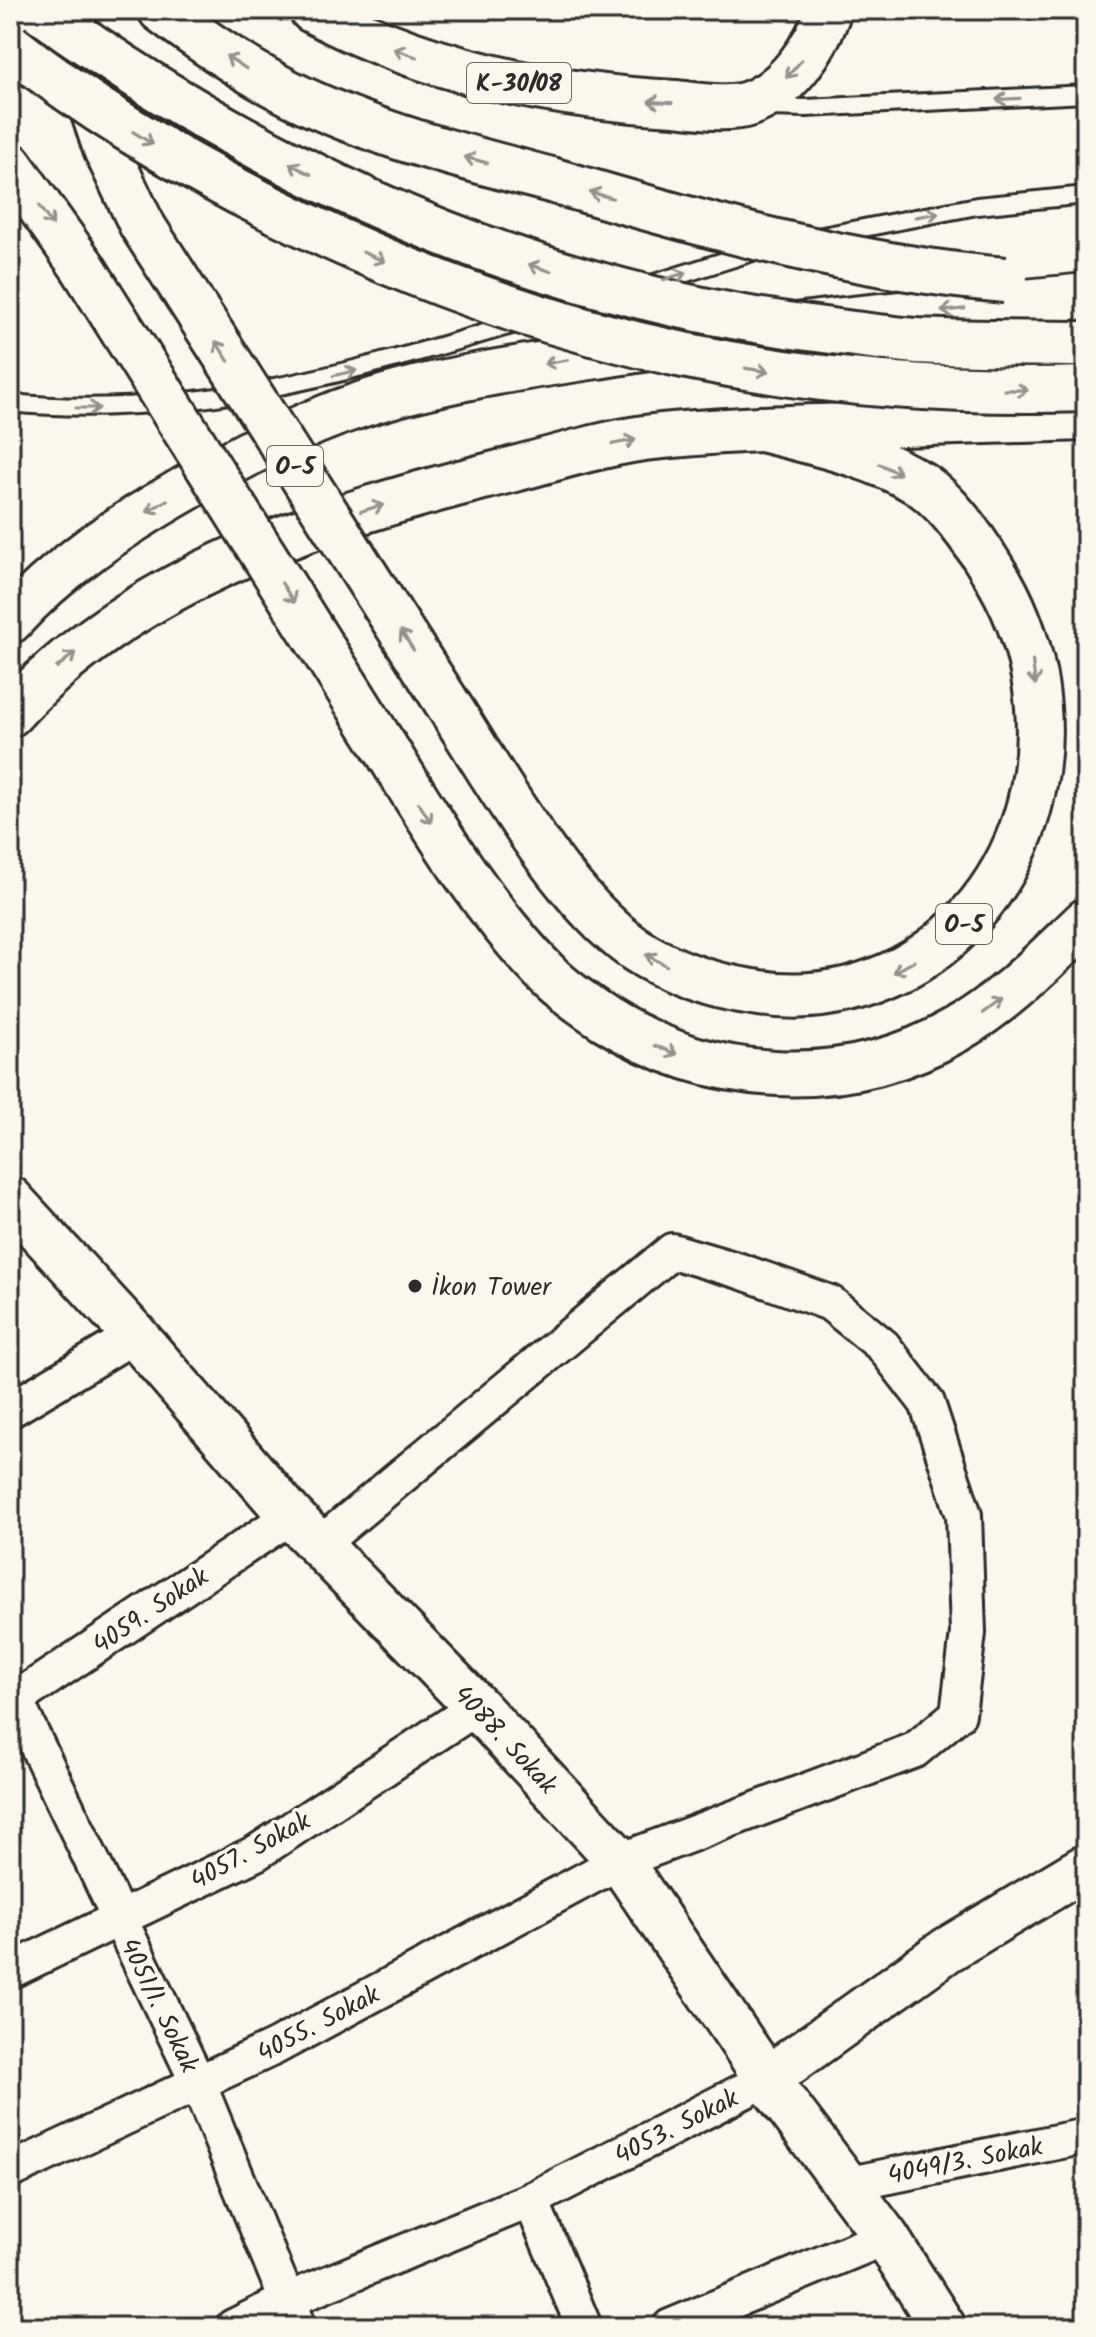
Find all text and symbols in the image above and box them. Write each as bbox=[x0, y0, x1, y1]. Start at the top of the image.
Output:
one-way arrow bbox=[394, 45, 418, 59]
one-way arrow bbox=[225, 54, 248, 70]
one-way arrow bbox=[785, 58, 803, 78]
road number: K-30/08 bbox=[467, 63, 571, 103]
one-way arrow bbox=[995, 92, 1022, 107]
one-way arrow bbox=[647, 95, 674, 110]
one-way arrow bbox=[132, 129, 154, 146]
one-way arrow bbox=[463, 151, 489, 166]
one-way arrow bbox=[288, 161, 312, 176]
one-way arrow bbox=[588, 186, 614, 201]
one-way arrow bbox=[38, 204, 54, 226]
one-way arrow bbox=[914, 207, 939, 222]
one-way arrow bbox=[362, 250, 386, 265]
one-way arrow bbox=[527, 260, 552, 275]
one-way arrow bbox=[662, 268, 687, 283]
one-way arrow bbox=[940, 303, 967, 318]
one-way arrow bbox=[213, 340, 230, 362]
one-way arrow bbox=[544, 355, 569, 370]
one-way arrow bbox=[744, 363, 769, 378]
one-way arrow bbox=[331, 364, 357, 379]
one-way arrow bbox=[1002, 382, 1029, 397]
one-way arrow bbox=[74, 400, 101, 416]
one-way arrow bbox=[610, 434, 636, 449]
road number: O-5 bbox=[267, 446, 323, 486]
one-way arrow bbox=[877, 462, 901, 477]
one-way arrow bbox=[146, 498, 169, 514]
one-way arrow bbox=[359, 500, 384, 514]
one-way arrow bbox=[280, 581, 296, 604]
one-way arrow bbox=[399, 630, 416, 652]
one-way arrow bbox=[55, 651, 76, 669]
one-way arrow bbox=[1027, 660, 1042, 686]
one-way arrow bbox=[418, 801, 434, 824]
road number: O-5 bbox=[936, 904, 992, 944]
one-way arrow bbox=[645, 951, 668, 967]
one-way arrow bbox=[893, 960, 917, 975]
one-way arrow bbox=[981, 998, 1002, 1015]
one-way arrow bbox=[653, 1044, 678, 1058]
place label: İkon Tower bbox=[431, 1267, 552, 1309]
marker: İkon Tower bbox=[406, 1277, 424, 1295]
street label: 4059. Sokak bbox=[84, 1557, 219, 1666]
street label: 4088. Sokak bbox=[442, 1676, 567, 1806]
street label: 4057. Sokak bbox=[183, 1801, 320, 1902]
street label: 4051/1. Sokak bbox=[107, 1931, 209, 2081]
street label: 4055. Sokak bbox=[250, 1974, 389, 2075]
street label: 4053. Sokak bbox=[607, 2078, 747, 2177]
street label: 4049/3. Sokak bbox=[884, 2126, 1047, 2198]

